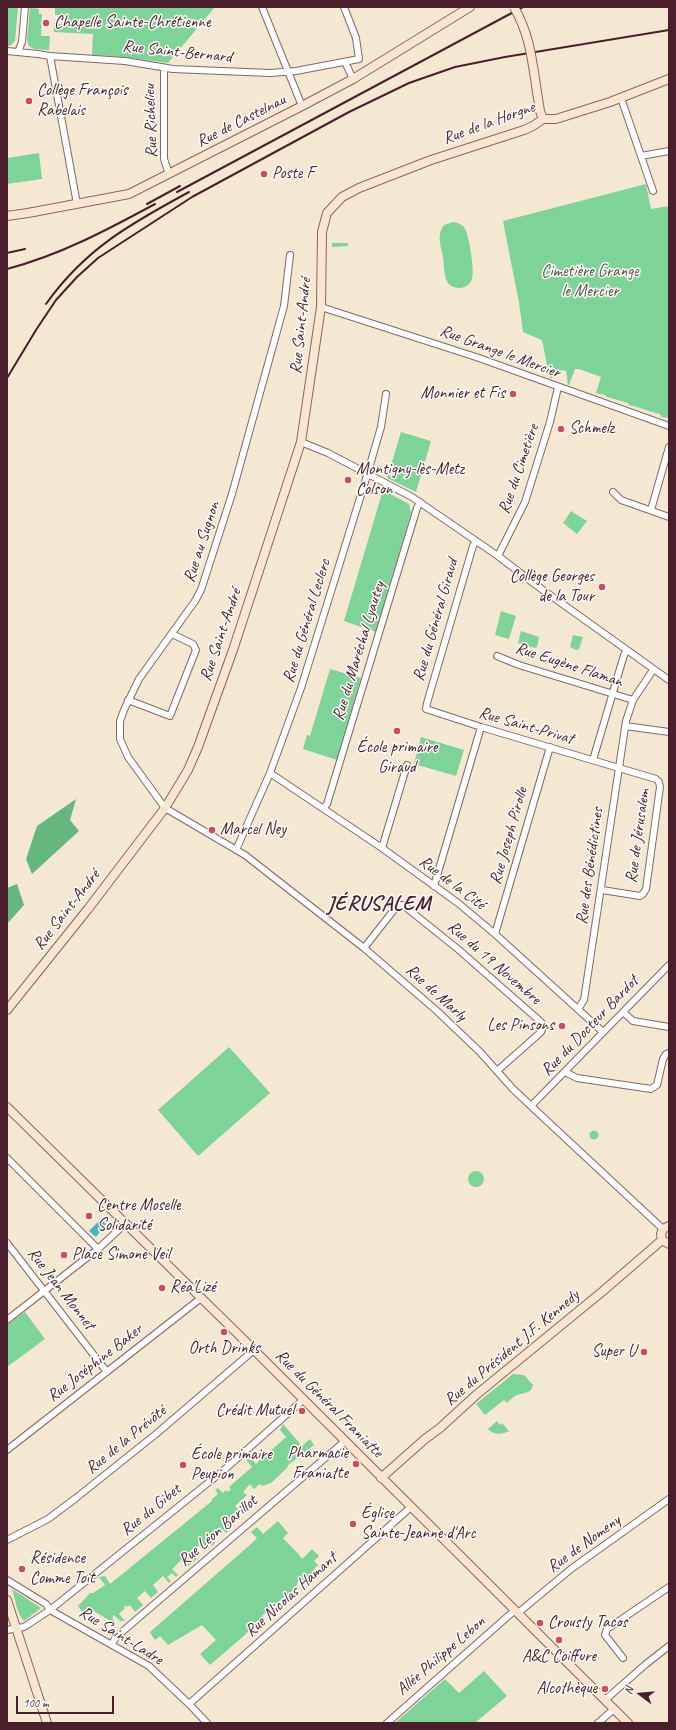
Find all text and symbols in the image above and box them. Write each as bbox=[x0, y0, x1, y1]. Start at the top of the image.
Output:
place label: Chapelle Sainte-Chrétienne bbox=[54, 13, 211, 33]
marker: Chapelle Sainte-Chrétienne bbox=[41, 18, 51, 28]
street label: Rue Saint-Bernard bbox=[121, 36, 233, 68]
place label: Collège François Rabelais bbox=[37, 81, 128, 121]
street label: Rue Richelieu bbox=[140, 84, 162, 158]
street label: Rue de Castelnau bbox=[193, 90, 289, 152]
marker: Collège François Rabelais bbox=[24, 96, 34, 106]
street label: Rue de la Horgne bbox=[440, 97, 538, 149]
place label: Poste F bbox=[272, 164, 314, 184]
marker: Poste F bbox=[259, 169, 269, 179]
park label: Cimetière Grange le Mercier bbox=[541, 262, 639, 302]
street label: Rue Saint-André bbox=[286, 277, 316, 375]
street label: Rue Grange le Mercier bbox=[437, 321, 563, 383]
place label: Monnier et Fis bbox=[420, 384, 505, 404]
marker: Monnier et Fis bbox=[508, 389, 518, 399]
place label: Schmelz bbox=[569, 419, 614, 439]
street label: Rue du Cimetière bbox=[494, 421, 544, 517]
marker: Schmelz bbox=[556, 424, 566, 434]
place label: Montigny-lès-Metz Colson bbox=[356, 460, 464, 500]
marker: Montigny-lès-Metz Colson bbox=[343, 475, 353, 485]
street label: Rue au Sugnon bbox=[179, 499, 225, 585]
street label: Rue du Général Giraud bbox=[409, 556, 463, 684]
street label: Rue du Général Leclerc bbox=[278, 557, 336, 685]
place label: Collège Georges de la Tour bbox=[510, 567, 594, 607]
street label: Rue du Maréchal Lyautey bbox=[328, 579, 390, 723]
marker: Collège Georges de la Tour bbox=[597, 582, 607, 592]
street label: Rue Saint-André bbox=[196, 586, 246, 684]
street label: Rue Eugène Flaman bbox=[513, 638, 625, 692]
street label: Rue Saint-Privat bbox=[476, 703, 576, 749]
marker: École primaire Giraud bbox=[392, 726, 402, 736]
place label: École primaire Giraud bbox=[357, 738, 437, 778]
street label: Rue Joseph Pirolle bbox=[485, 785, 533, 887]
street label: Rue de Jérusalem bbox=[621, 788, 655, 884]
street label: Rue des Bénédictines bbox=[572, 806, 608, 926]
place label: Marcel Ney bbox=[220, 820, 286, 840]
marker: Marcel Ney bbox=[207, 825, 217, 835]
street label: Rue de la Cité bbox=[415, 851, 489, 915]
street label: Rue Saint-André bbox=[29, 866, 105, 954]
district label: JÉRUSALEM bbox=[327, 891, 431, 917]
street label: Rue du 19 Novembre bbox=[443, 917, 545, 1009]
street label: Rue de Marly bbox=[401, 960, 471, 1026]
street label: Rue du Docteur Bardot bbox=[537, 971, 643, 1081]
place label: Les Pinsons bbox=[487, 1016, 554, 1036]
marker: Les Pinsons bbox=[557, 1021, 567, 1031]
place label: Centre Moselle Solidarité bbox=[97, 1196, 180, 1236]
marker: Centre Moselle Solidarité bbox=[84, 1211, 94, 1221]
street label: Rue Jean Monnet bbox=[23, 1244, 99, 1334]
place label: Place Simone Veil bbox=[72, 1245, 170, 1265]
marker: Place Simone Veil bbox=[59, 1250, 69, 1260]
place label: Réa'Lizé bbox=[170, 1278, 216, 1298]
marker: Réa'Lizé bbox=[157, 1283, 167, 1293]
street label: Rue du Président J.F. Kennedy bbox=[440, 1286, 584, 1410]
street label: Rue Joséphine Baker bbox=[43, 1319, 147, 1407]
marker: Orth Drinks bbox=[219, 1327, 229, 1337]
place label: Orth Drinks bbox=[188, 1339, 260, 1359]
place label: Super U bbox=[591, 1342, 636, 1362]
street label: Rue du Général Franiatte bbox=[271, 1346, 387, 1462]
marker: Super U bbox=[639, 1347, 649, 1357]
street label: Rue de la Prévôté bbox=[82, 1401, 170, 1479]
place label: Crédit Mutuel bbox=[216, 1401, 294, 1421]
marker: Crédit Mutuel bbox=[297, 1406, 307, 1416]
place label: Pharmacie Franiatte bbox=[287, 1444, 348, 1484]
place label: École primaire Peupion bbox=[191, 1445, 272, 1485]
marker: Pharmacie Franiatte bbox=[351, 1459, 361, 1469]
marker: École primaire Peupion bbox=[178, 1460, 188, 1470]
street label: Rue du Gibet bbox=[117, 1480, 185, 1540]
street label: Rue Léon Barillot bbox=[174, 1491, 262, 1571]
place label: Église Sainte-Jeanne d'Arc bbox=[361, 1504, 475, 1544]
street label: Rue de Nomeny bbox=[543, 1511, 625, 1577]
marker: Église Sainte-Jeanne d'Arc bbox=[348, 1519, 358, 1529]
street label: Rue Nicolas Hamant bbox=[241, 1548, 341, 1642]
place label: Résidence Comme Toit bbox=[30, 1549, 95, 1589]
marker: Résidence Comme Toit bbox=[17, 1564, 27, 1574]
street label: Rue Saint-Ladre bbox=[75, 1602, 167, 1670]
street label: Allée Philippe Lebon bbox=[392, 1612, 490, 1700]
place label: Crousty Tacos bbox=[548, 1613, 627, 1633]
marker: Crousty Tacos bbox=[535, 1618, 545, 1628]
marker: A&C Coiffure bbox=[554, 1635, 564, 1645]
place label: A&C Coiffure bbox=[522, 1647, 596, 1667]
north arrow bbox=[620, 1674, 660, 1714]
place label: Alcothèque bbox=[537, 1679, 597, 1699]
marker: Alcothèque bbox=[600, 1684, 610, 1694]
text: N bbox=[621, 1685, 636, 1696]
scale bar bbox=[18, 1688, 116, 1714]
text: 100 m bbox=[23, 1695, 49, 1711]

